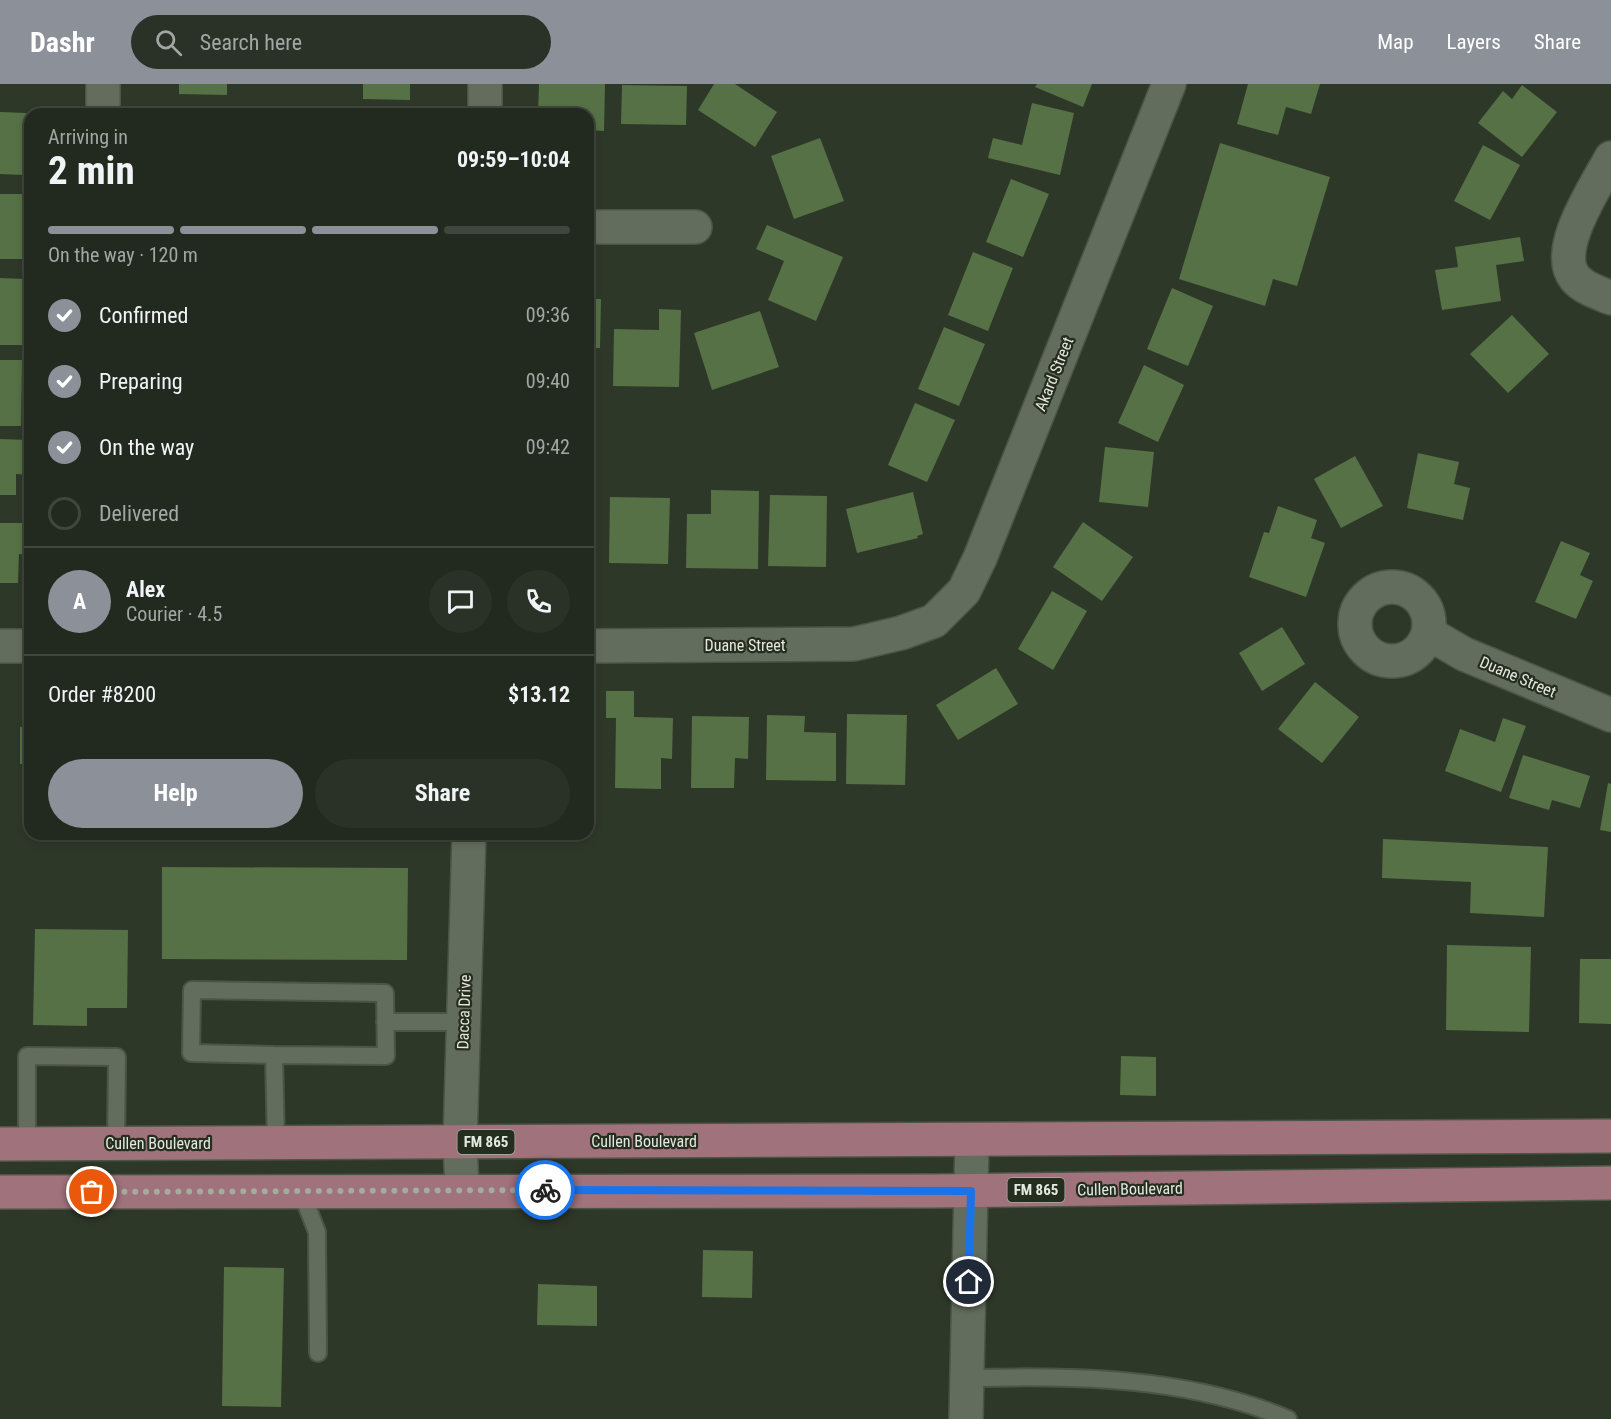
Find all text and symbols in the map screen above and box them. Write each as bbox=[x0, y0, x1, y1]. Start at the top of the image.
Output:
search box bbox=[131, 15, 551, 69]
text: Dashr bbox=[30, 26, 95, 59]
icon: search bbox=[152, 26, 185, 59]
text: Search here bbox=[200, 30, 302, 55]
text: Map bbox=[1377, 30, 1414, 54]
text: Layers bbox=[1447, 30, 1501, 54]
text: Share bbox=[1534, 30, 1581, 54]
text: Arriving in bbox=[48, 125, 128, 149]
text: 09:59–10:04 bbox=[457, 147, 570, 172]
text: 2 min bbox=[48, 148, 135, 194]
text: On the way · 120 m bbox=[48, 243, 198, 267]
icon: check bbox=[48, 299, 81, 332]
text: Confirmed bbox=[99, 303, 188, 328]
text: 09:36 bbox=[526, 303, 570, 327]
street label: Akard Street bbox=[1031, 334, 1078, 414]
icon: check bbox=[48, 365, 81, 398]
text: Preparing bbox=[99, 369, 183, 394]
text: 09:40 bbox=[526, 369, 570, 393]
icon: check bbox=[48, 431, 81, 464]
text: On the way bbox=[99, 435, 194, 460]
text: 09:42 bbox=[526, 435, 570, 459]
text: Delivered bbox=[99, 501, 179, 526]
button: chat bbox=[429, 570, 492, 633]
button: phone bbox=[507, 570, 570, 633]
text: Alex bbox=[126, 577, 165, 602]
text: A bbox=[73, 589, 86, 614]
text: Courier · 4.5 bbox=[126, 602, 222, 626]
street label: Duane Street bbox=[705, 636, 786, 655]
street label: Duane Street bbox=[1477, 652, 1559, 702]
text: Order #8200 bbox=[48, 682, 156, 707]
text: $13.12 bbox=[508, 682, 570, 707]
button: Help bbox=[48, 759, 303, 828]
button: Share bbox=[315, 759, 570, 828]
street label: Dacca Drive bbox=[453, 974, 475, 1050]
road number: FM 865 bbox=[458, 1130, 514, 1154]
street label: Cullen Boulevard bbox=[591, 1132, 697, 1151]
street label: Cullen Boulevard bbox=[105, 1134, 211, 1153]
courier bbox=[515, 1160, 575, 1220]
pin bbox=[66, 1166, 117, 1217]
icon: bike bbox=[529, 1174, 562, 1207]
icon: bag bbox=[75, 1175, 108, 1208]
road number: FM 865 bbox=[1008, 1178, 1064, 1202]
street label: Cullen Boulevard bbox=[1077, 1179, 1183, 1199]
pin bbox=[943, 1256, 994, 1307]
icon: home bbox=[952, 1265, 985, 1298]

